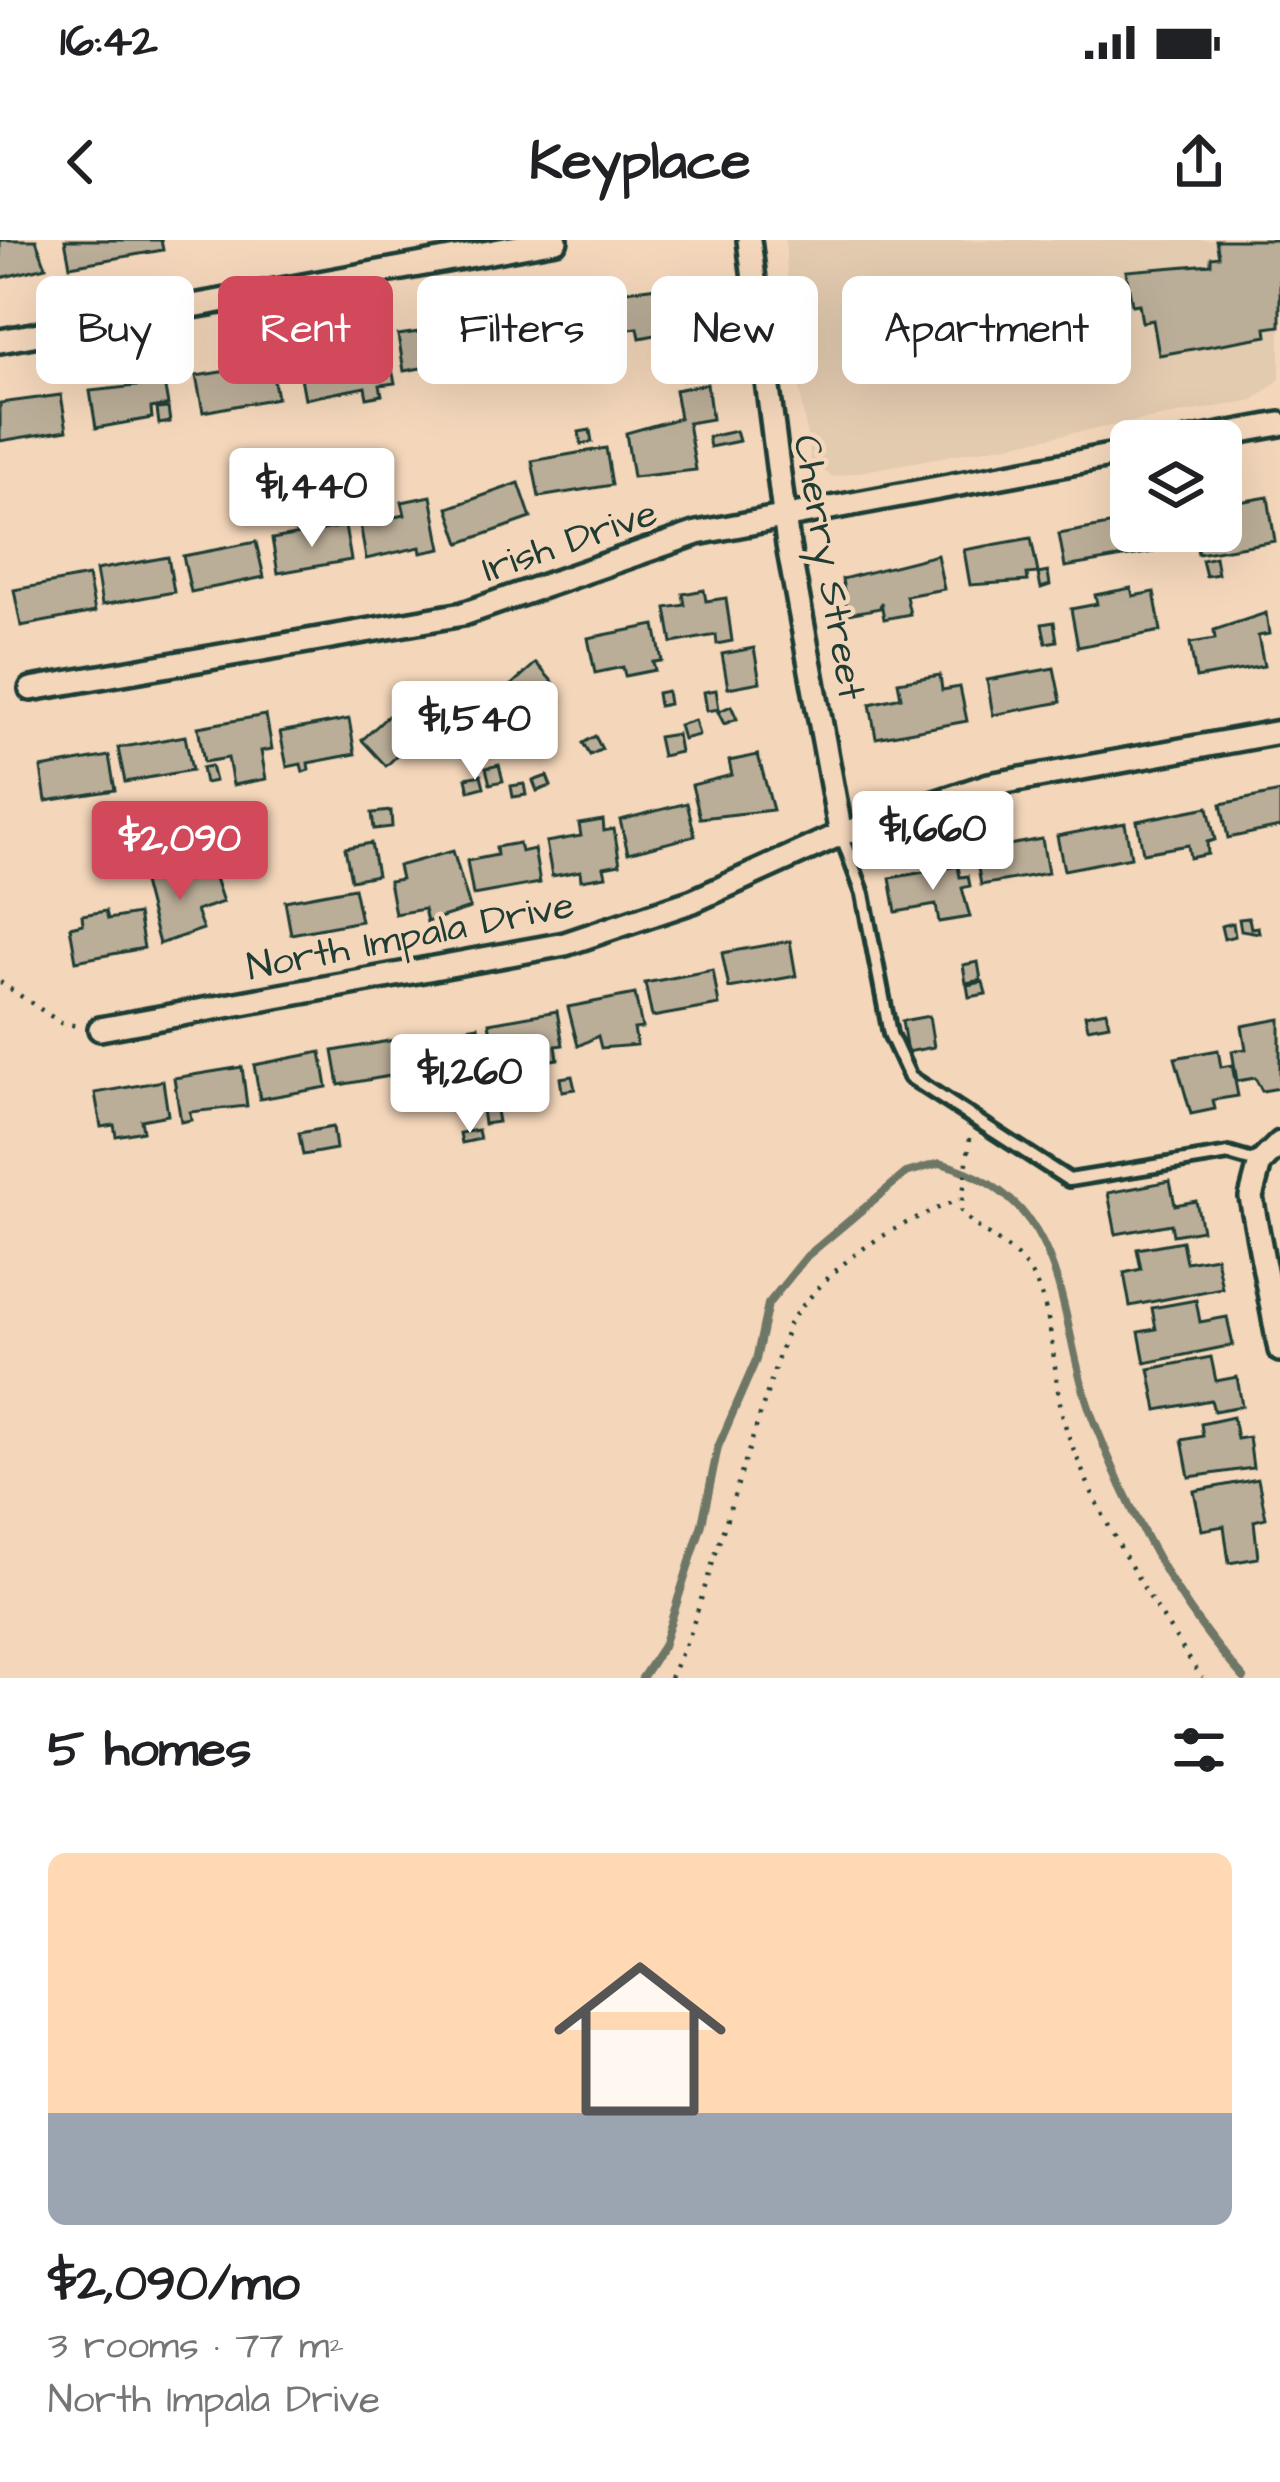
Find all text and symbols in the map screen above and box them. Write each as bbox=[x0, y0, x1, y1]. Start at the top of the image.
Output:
text: 16:42 bbox=[60, 11, 158, 73]
text: Keyplace bbox=[530, 125, 750, 200]
icon: back bbox=[48, 129, 114, 195]
icon: share bbox=[1166, 129, 1232, 195]
chip: Buy bbox=[36, 276, 194, 384]
chip: Rent bbox=[218, 276, 393, 384]
chip: Filters bbox=[417, 276, 627, 384]
chip: New bbox=[651, 276, 818, 384]
chip: Apartment bbox=[842, 276, 1131, 384]
map controls bbox=[1110, 420, 1242, 552]
button: layers bbox=[1110, 420, 1242, 552]
street label: Cherry Street bbox=[777, 431, 878, 705]
pin: $1,440 bbox=[214, 448, 410, 550]
text: $1,440 bbox=[256, 460, 368, 514]
street label: Irish Drive bbox=[475, 487, 665, 597]
pin: $1,540 bbox=[377, 681, 573, 783]
text: $1,540 bbox=[419, 693, 531, 747]
pin: $1,660 bbox=[835, 791, 1031, 893]
pin: $2,090 bbox=[82, 801, 278, 903]
text: $1,660 bbox=[879, 803, 987, 857]
text: $2,090 bbox=[119, 813, 241, 867]
street label: North Impala Drive bbox=[242, 879, 579, 995]
pin: $1,260 bbox=[372, 1034, 568, 1136]
text: $1,260 bbox=[417, 1046, 523, 1100]
text: 5 homes bbox=[48, 1715, 251, 1786]
icon: filters bbox=[1166, 1717, 1232, 1783]
icon: home bbox=[532, 1931, 748, 2147]
text: $2,090/mo bbox=[48, 2249, 300, 2320]
text: 3 rooms · 77 m² bbox=[48, 2320, 344, 2374]
text: North Impala Drive bbox=[48, 2374, 380, 2428]

